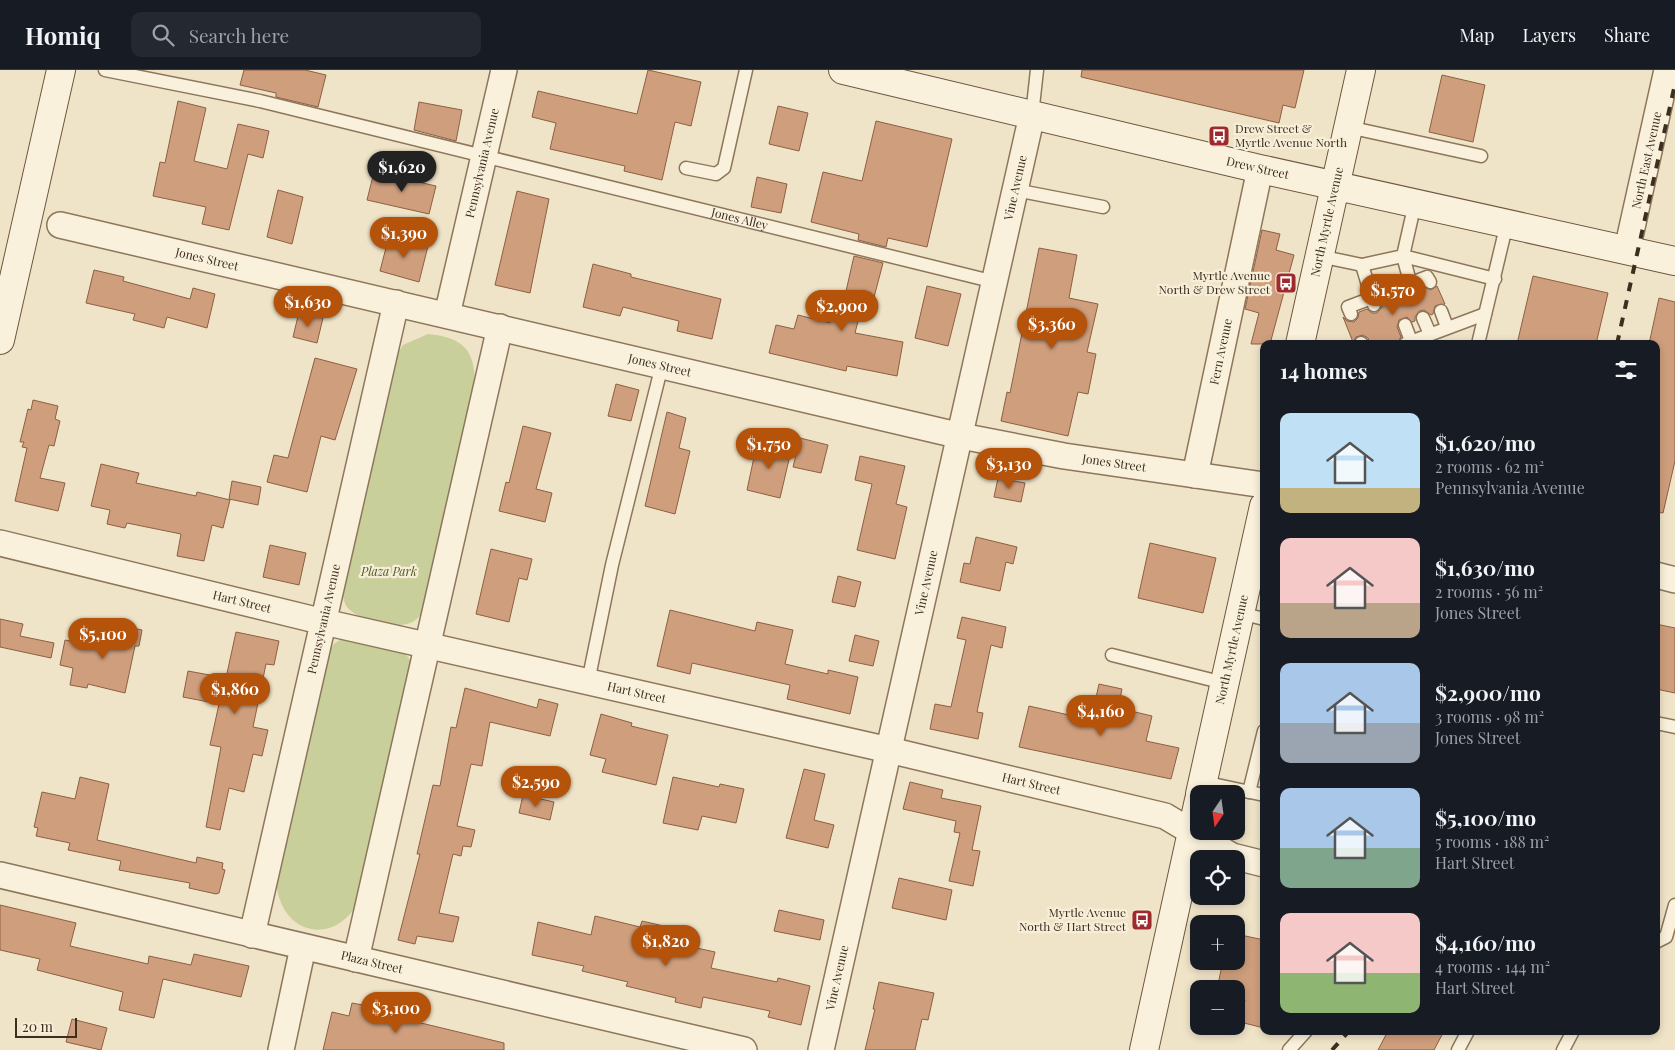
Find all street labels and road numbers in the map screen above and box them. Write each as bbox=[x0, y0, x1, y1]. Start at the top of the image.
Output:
street label: Pennsylvania Avenue bbox=[461, 106, 502, 219]
street label: North East Avenue bbox=[1627, 110, 1665, 210]
street label: Drew Street bbox=[1225, 152, 1291, 182]
street label: Vine Avenue bbox=[999, 153, 1030, 223]
street label: North Myrtle Avenue bbox=[1306, 165, 1346, 278]
street label: Jones Alley bbox=[709, 203, 770, 233]
street label: Jones Street bbox=[173, 243, 241, 274]
street label: Fern Avenue bbox=[1205, 317, 1235, 386]
street label: Jones Street bbox=[626, 349, 694, 380]
street label: Jones Street bbox=[1080, 450, 1148, 475]
street label: Vine Avenue bbox=[910, 548, 941, 618]
street label: Pennsylvania Avenue bbox=[303, 562, 343, 675]
street label: Hart Street bbox=[211, 586, 274, 616]
street label: North Myrtle Avenue bbox=[1211, 593, 1251, 706]
street label: Hart Street bbox=[606, 677, 668, 706]
street label: Hart Street bbox=[1001, 768, 1063, 798]
street label: Vine Avenue bbox=[821, 944, 851, 1013]
street label: Plaza Street bbox=[340, 946, 405, 977]

